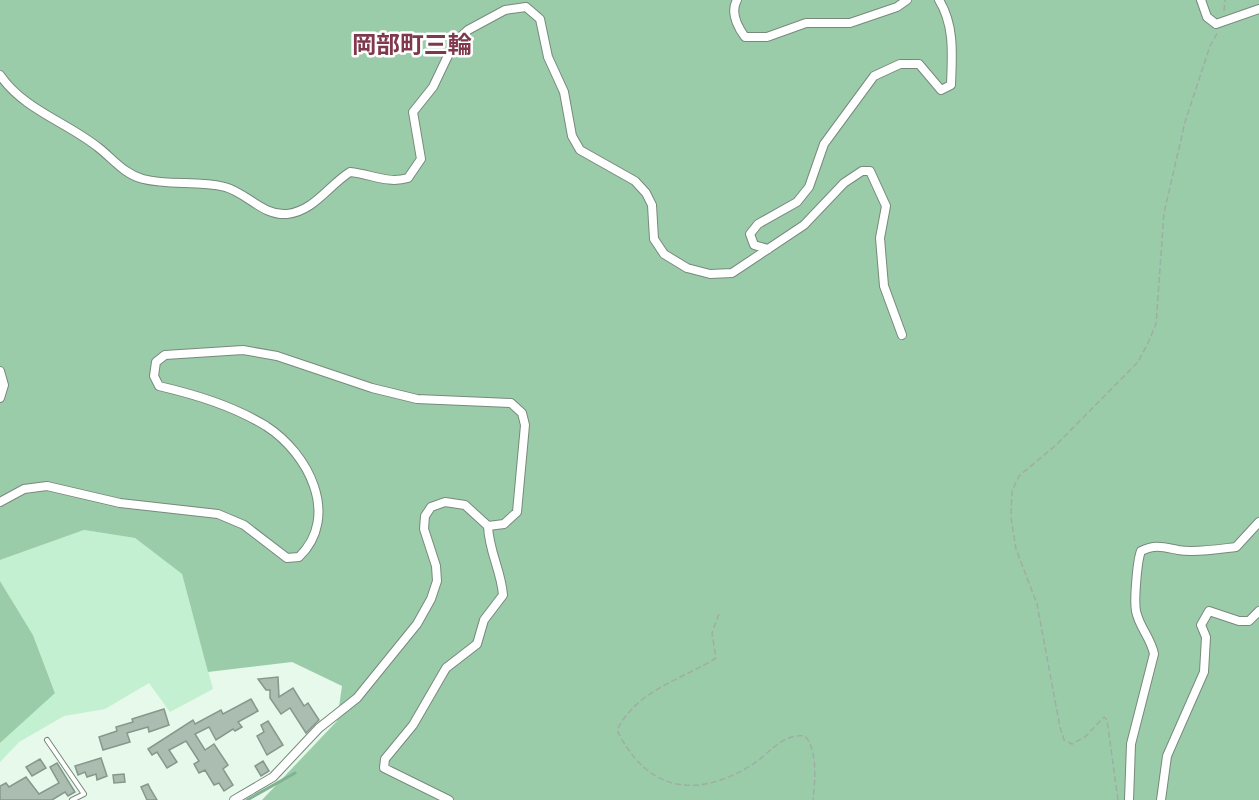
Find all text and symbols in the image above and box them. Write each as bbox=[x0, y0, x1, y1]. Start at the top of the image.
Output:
district label: 岡部町三輪 bbox=[352, 29, 472, 60]

